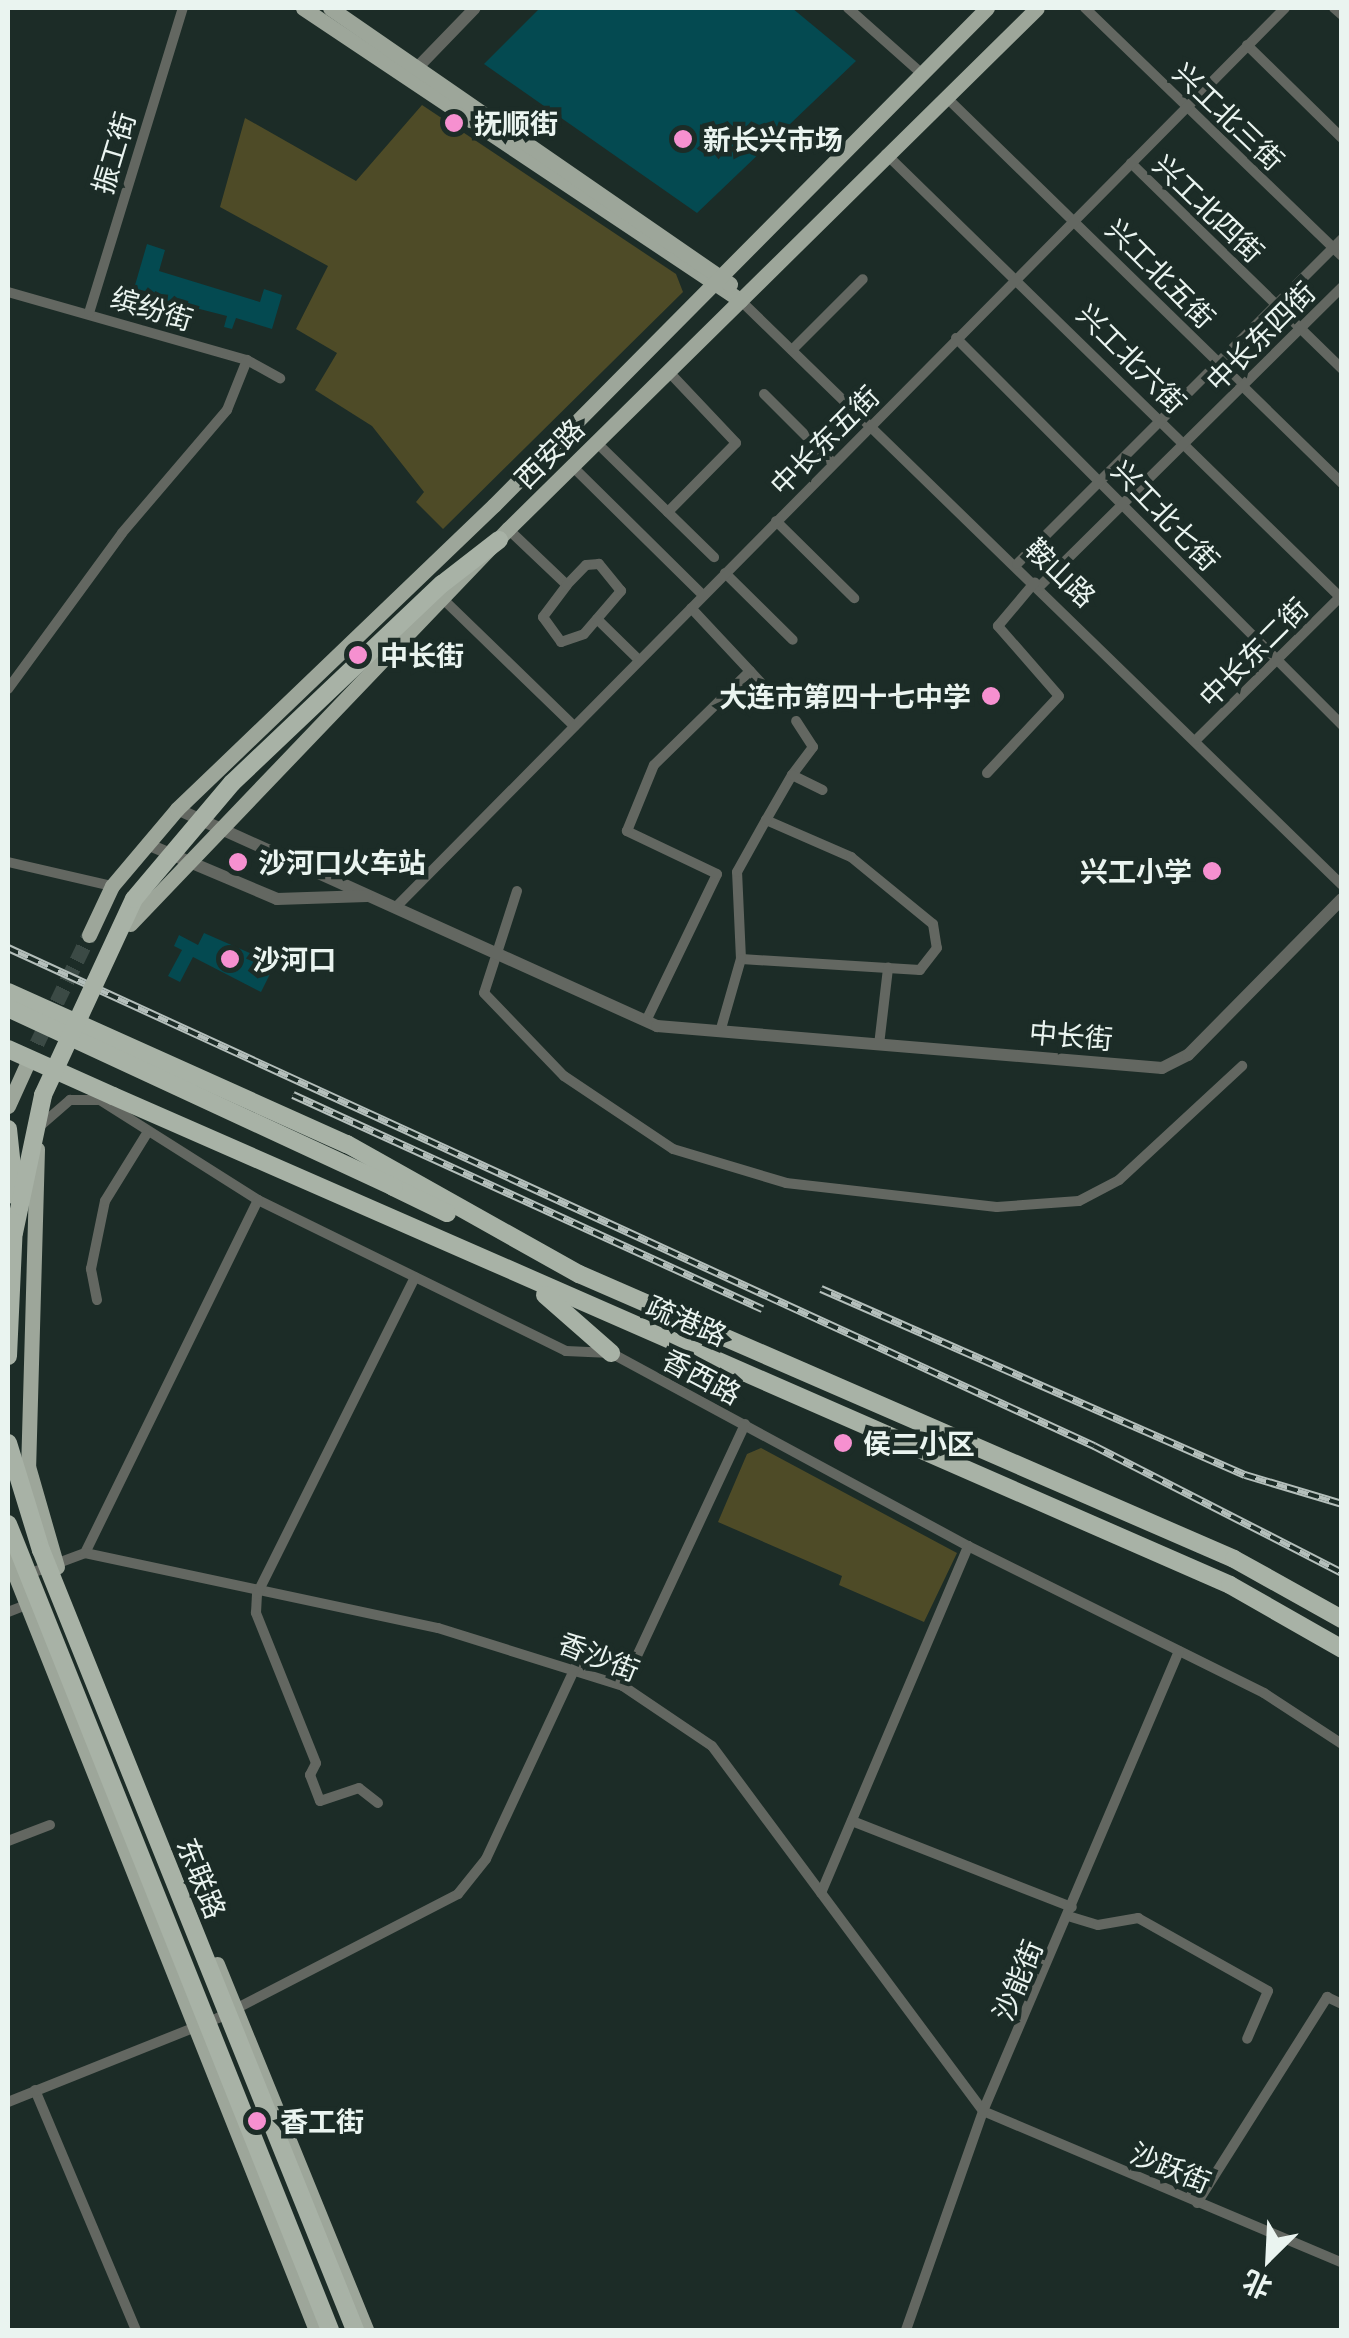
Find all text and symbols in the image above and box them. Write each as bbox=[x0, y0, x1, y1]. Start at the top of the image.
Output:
street label: 兴工北三街 bbox=[1167, 55, 1291, 177]
place label: 抚顺街 bbox=[474, 106, 558, 140]
street label: 振工街 bbox=[85, 108, 141, 198]
marker: 抚顺街 bbox=[443, 112, 465, 134]
place label: 新长兴市场 bbox=[703, 122, 843, 156]
marker: 新长兴市场 bbox=[672, 128, 694, 150]
street label: 兴工北四街 bbox=[1147, 147, 1271, 269]
street label: 兴工北五街 bbox=[1100, 212, 1222, 334]
street label: 中长东四街 bbox=[1199, 275, 1321, 397]
street label: 缤纷街 bbox=[107, 280, 197, 336]
street label: 兴工北六街 bbox=[1071, 297, 1193, 419]
street label: 中长东五街 bbox=[763, 379, 885, 501]
street label: 西安路 bbox=[507, 411, 591, 495]
street label: 兴工北七街 bbox=[1105, 453, 1227, 577]
street label: 鞍山路 bbox=[1019, 531, 1103, 613]
street label: 中长东二街 bbox=[1192, 591, 1314, 713]
place label: 中长街 bbox=[380, 638, 464, 672]
marker: 中长街 bbox=[345, 642, 371, 668]
place label: 大连市第四十七中学 bbox=[719, 679, 971, 713]
marker: 大连市第四十七中学 bbox=[980, 685, 1002, 707]
place label: 沙河口火车站 bbox=[258, 845, 426, 879]
marker: 沙河口火车站 bbox=[227, 851, 249, 873]
place label: 兴工小学 bbox=[1080, 854, 1192, 888]
marker: 兴工小学 bbox=[1201, 860, 1223, 882]
place label: 沙河口 bbox=[252, 942, 336, 976]
marker: 沙河口 bbox=[217, 946, 243, 972]
street label: 中长街 bbox=[1028, 1015, 1114, 1055]
street label: 疏港路 bbox=[642, 1288, 732, 1352]
street label: 香西路 bbox=[657, 1341, 747, 1411]
place label: 侯二小区 bbox=[863, 1426, 975, 1460]
marker: 侯二小区 bbox=[832, 1432, 854, 1454]
street label: 香沙街 bbox=[554, 1625, 644, 1687]
street label: 东联路 bbox=[171, 1833, 233, 1923]
street label: 沙能街 bbox=[985, 1935, 1049, 2025]
place label: 香工街 bbox=[280, 2104, 364, 2138]
marker: 香工街 bbox=[244, 2108, 270, 2134]
street label: 沙跃街 bbox=[1126, 2135, 1216, 2199]
north arrow bbox=[1219, 2208, 1319, 2308]
text: 北 bbox=[1237, 2264, 1277, 2307]

